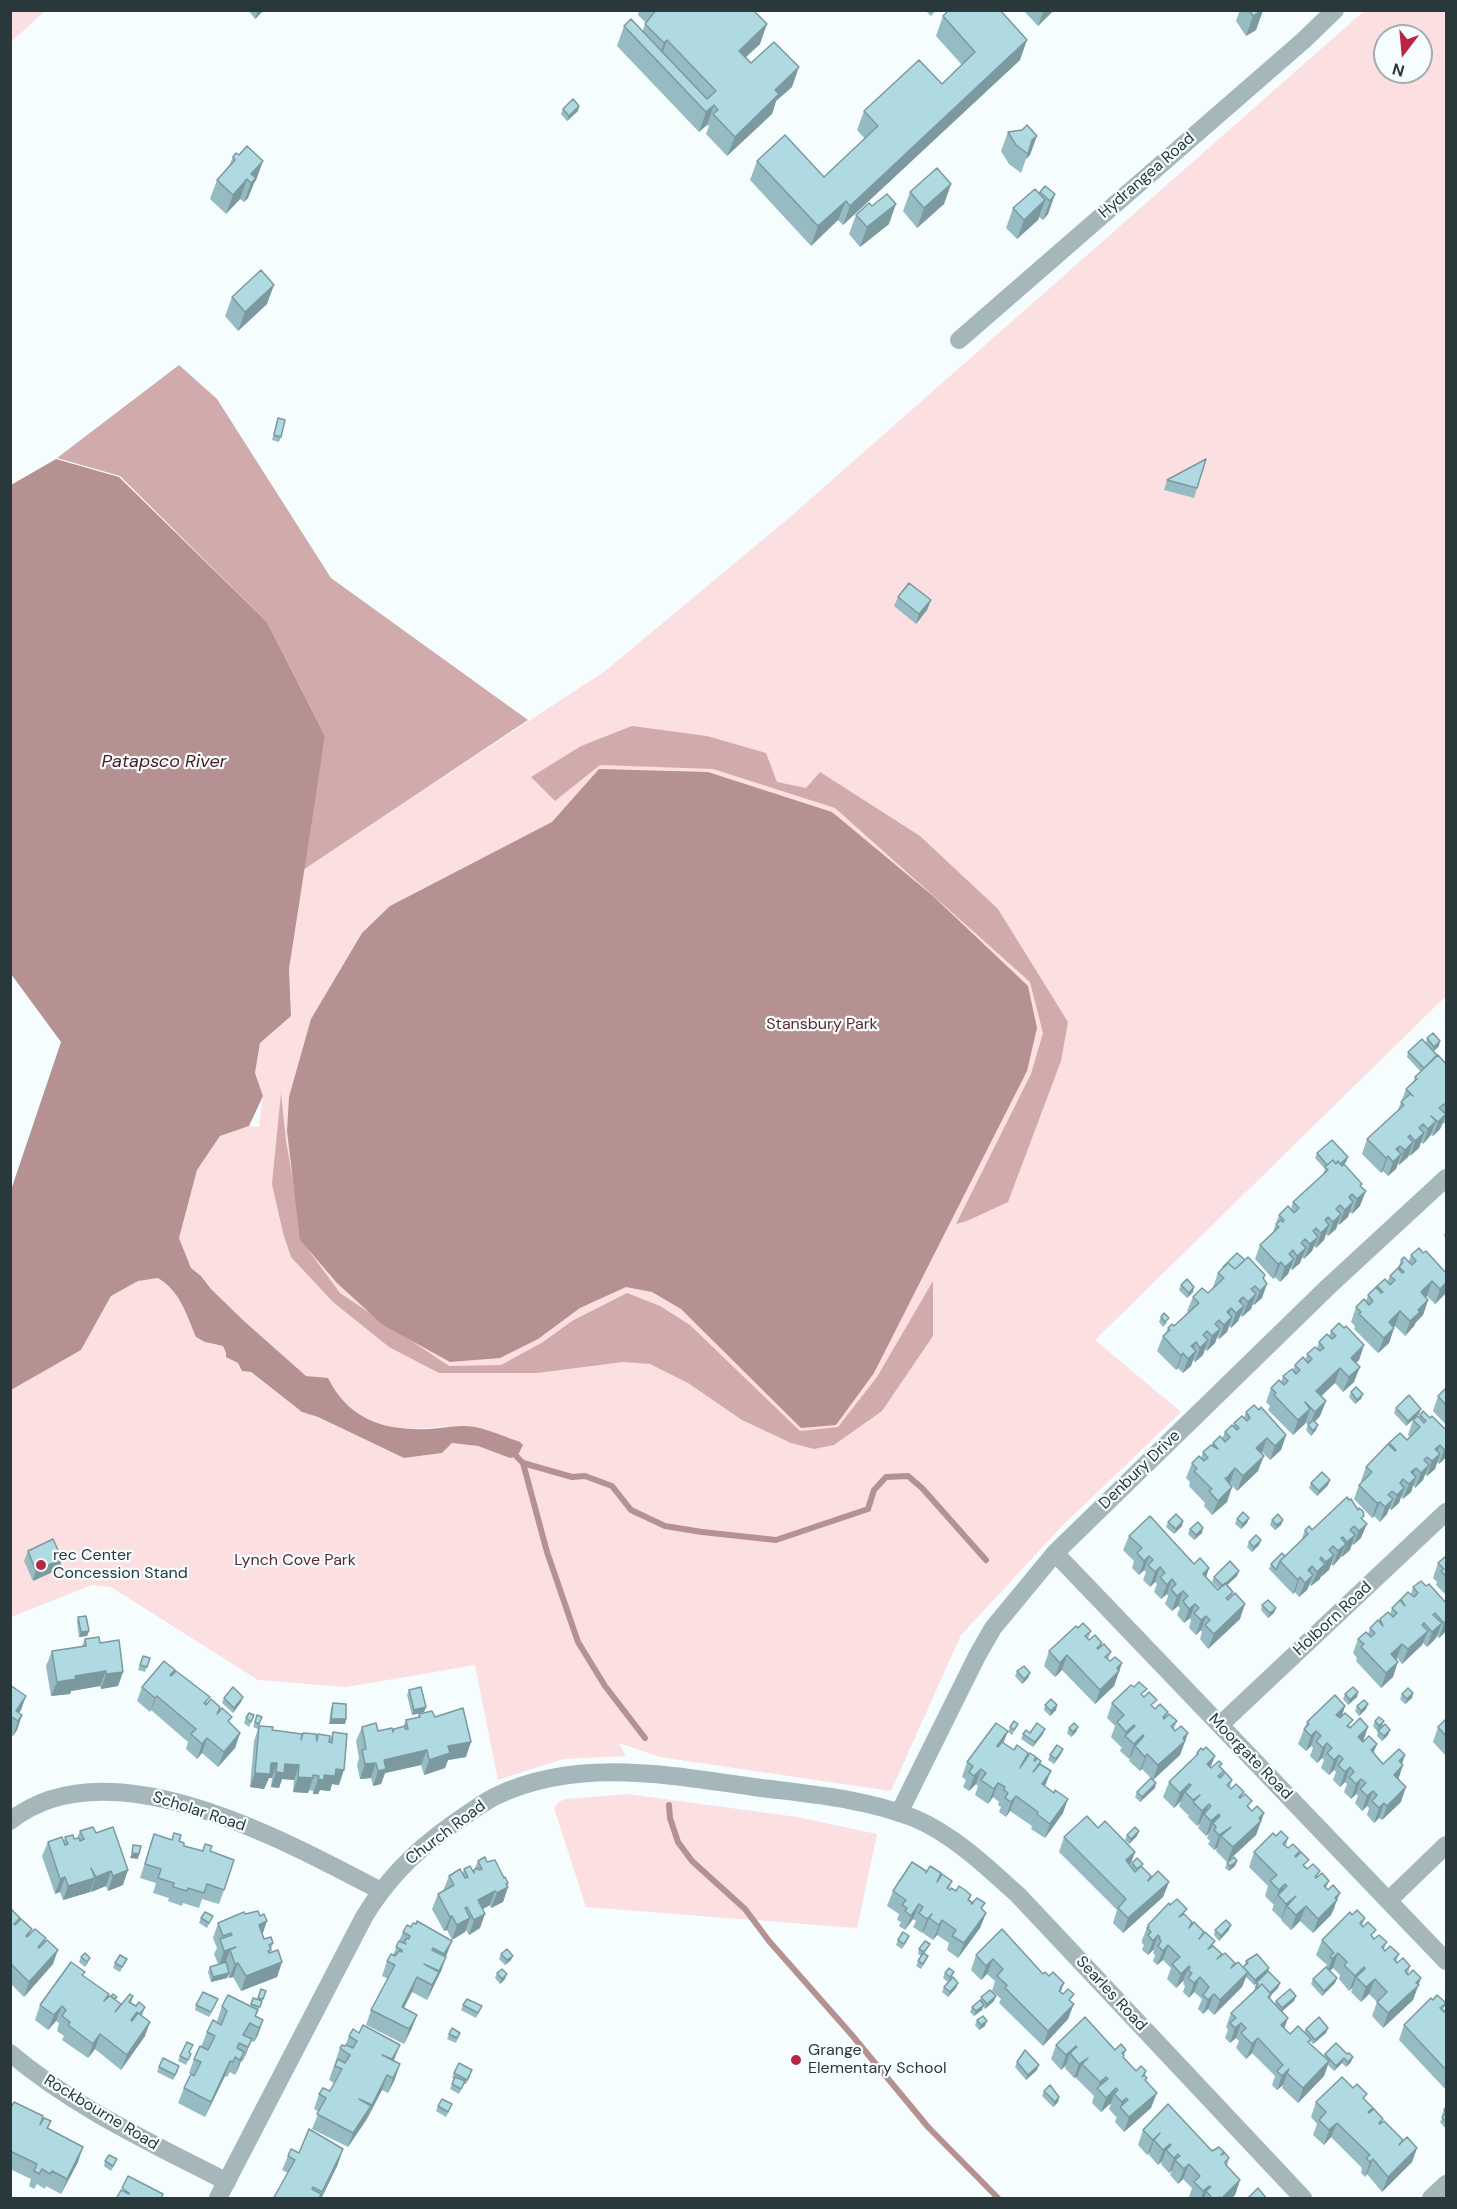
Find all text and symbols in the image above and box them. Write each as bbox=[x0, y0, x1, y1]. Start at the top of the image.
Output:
north arrow bbox=[1373, 24, 1433, 84]
text: N bbox=[1390, 58, 1407, 82]
street label: Hydrangea Road bbox=[1095, 129, 1199, 223]
water label: Patapsco River bbox=[102, 751, 226, 773]
park label: Stansbury Park bbox=[766, 1015, 878, 1035]
street label: Denbury Drive bbox=[1095, 1426, 1185, 1514]
place label: rec Center Concession Stand bbox=[53, 1546, 188, 1584]
park label: Lynch Cove Park bbox=[234, 1551, 356, 1571]
marker: rec Center Concession Stand bbox=[34, 1558, 48, 1572]
street label: Holborn Road bbox=[1290, 1578, 1376, 1660]
street label: Moorgate Road bbox=[1204, 1710, 1296, 1804]
street label: Scholar Road bbox=[150, 1788, 248, 1836]
street label: Church Road bbox=[402, 1797, 490, 1869]
street label: Searles Road bbox=[1072, 1953, 1150, 2035]
place label: Grange Elementary School bbox=[808, 2041, 946, 2079]
marker: Grange Elementary School bbox=[789, 2053, 803, 2067]
street label: Rockbourne Road bbox=[40, 2071, 162, 2155]

